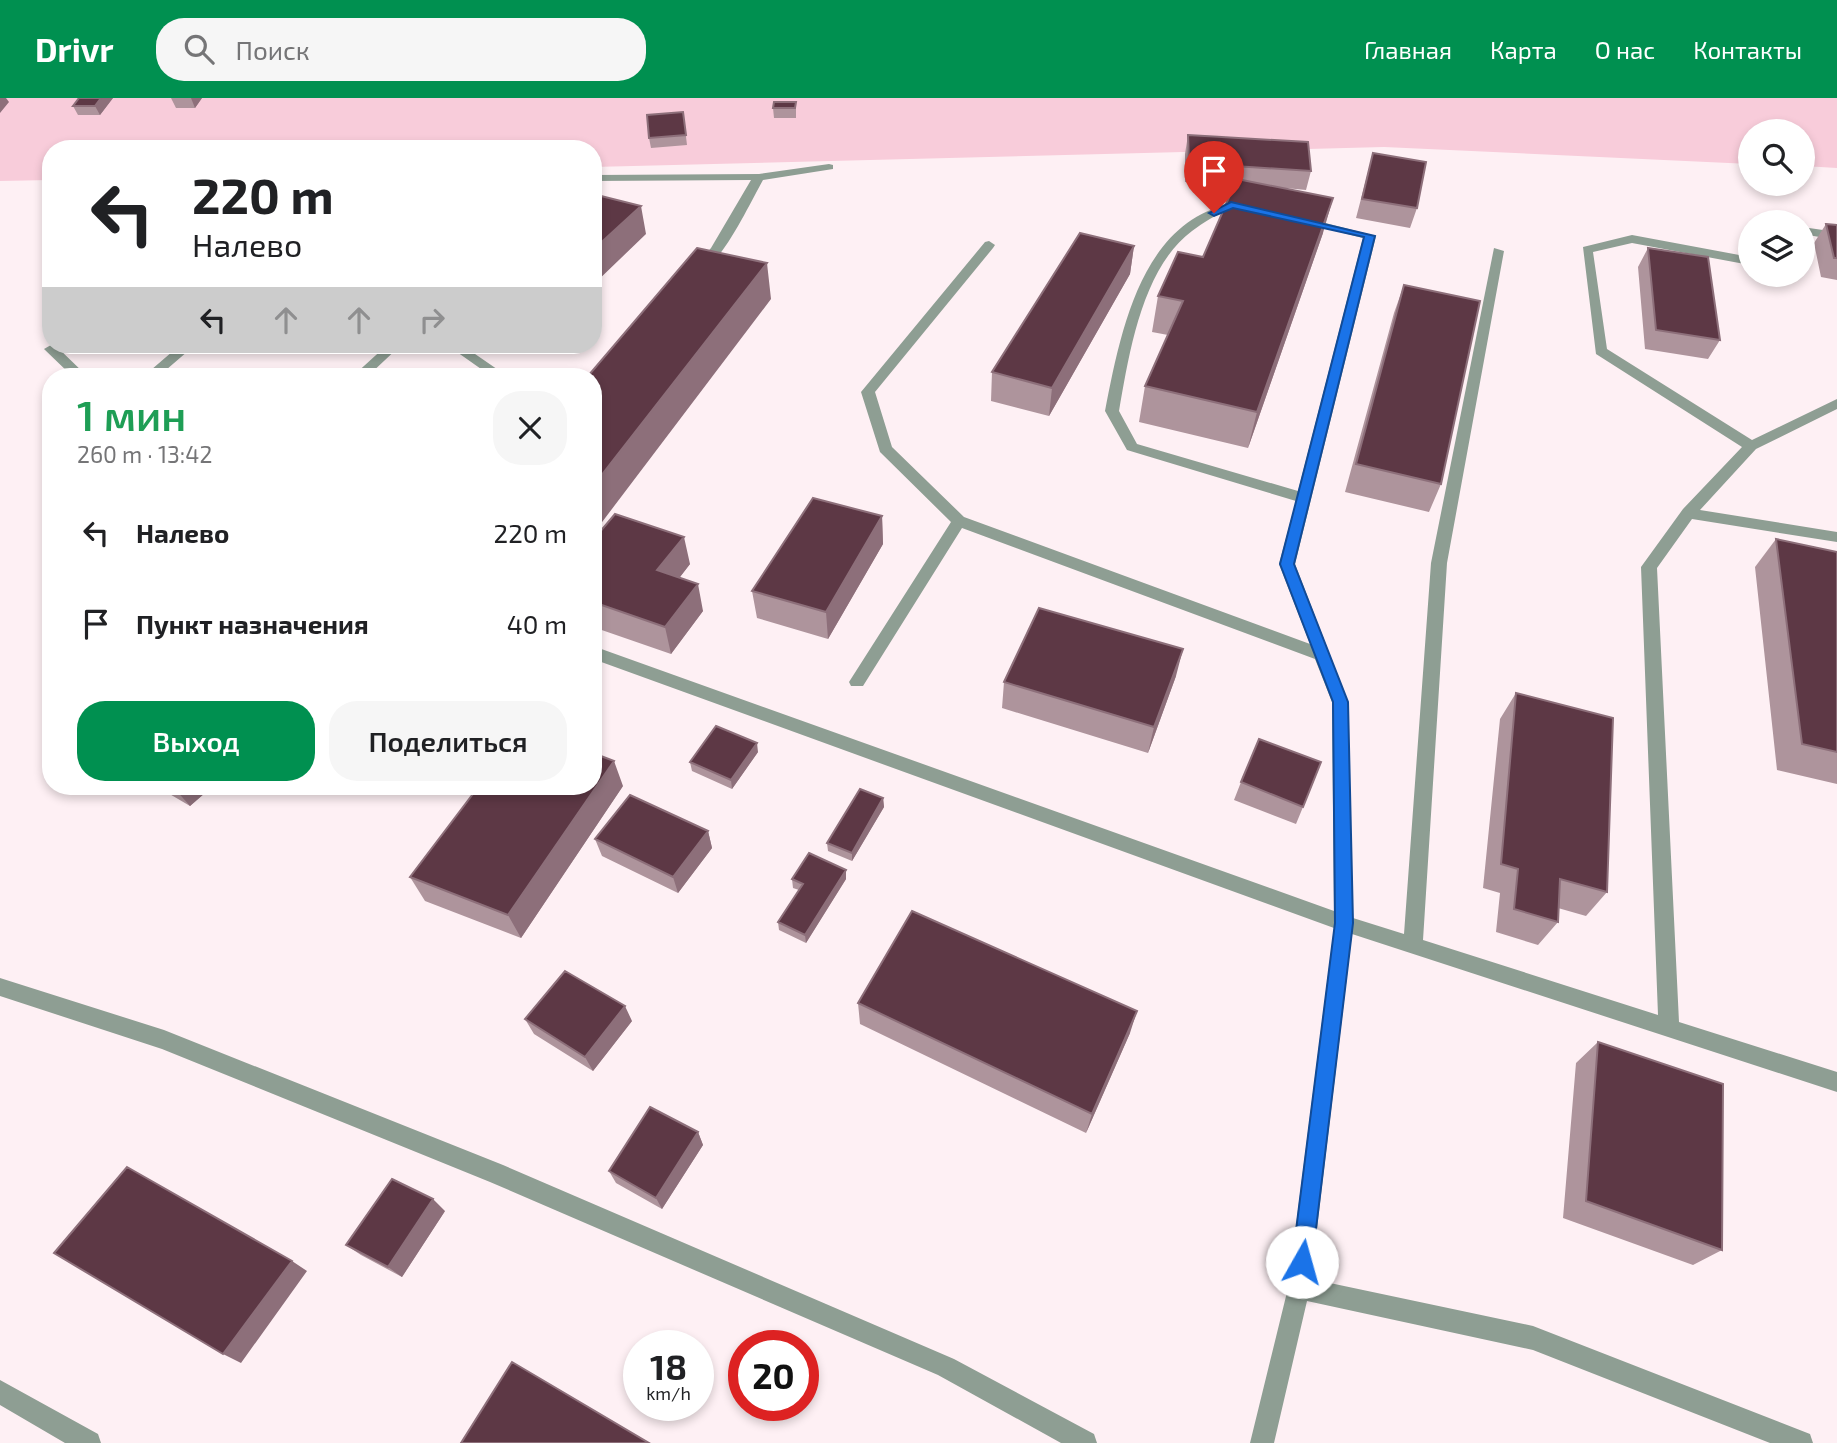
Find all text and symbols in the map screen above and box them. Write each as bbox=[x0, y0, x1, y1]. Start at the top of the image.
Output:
search box bbox=[156, 18, 646, 81]
text: Drivr bbox=[35, 29, 114, 69]
icon: search bbox=[180, 30, 218, 68]
text: Поиск bbox=[236, 34, 310, 65]
text: Главная bbox=[1364, 35, 1452, 64]
text: Карта bbox=[1490, 35, 1557, 64]
text: О нас bbox=[1595, 35, 1655, 64]
text: Контакты bbox=[1693, 35, 1802, 64]
map controls bbox=[1738, 119, 1815, 287]
button: search bbox=[1738, 119, 1815, 196]
pin bbox=[1184, 141, 1244, 213]
icon: arrive bbox=[1195, 152, 1233, 190]
text: 220 m bbox=[192, 165, 334, 224]
icon: left bbox=[77, 168, 168, 259]
button: layers bbox=[1738, 210, 1815, 287]
text: Налево bbox=[192, 225, 302, 263]
icon: left bbox=[194, 301, 232, 339]
icon: ahead bbox=[267, 301, 305, 339]
icon: ahead bbox=[340, 301, 378, 339]
icon: right bbox=[413, 301, 451, 339]
text: 1 мин bbox=[77, 389, 186, 439]
button: close bbox=[493, 391, 567, 465]
text: 260 m · 13:42 bbox=[77, 440, 212, 468]
icon: left bbox=[77, 514, 115, 552]
text: Налево bbox=[136, 517, 229, 548]
text: 220 m bbox=[494, 517, 567, 548]
icon: arrive bbox=[77, 605, 115, 643]
text: Пункт назначения bbox=[136, 608, 369, 639]
text: 40 m bbox=[507, 608, 567, 639]
button: Выход bbox=[77, 701, 315, 781]
button: Поделиться bbox=[329, 701, 567, 781]
position arrow bbox=[1265, 1225, 1339, 1299]
speed limit sign: 20 bbox=[728, 1330, 819, 1421]
text: 18 bbox=[650, 1345, 687, 1387]
text: km/h bbox=[646, 1382, 691, 1404]

